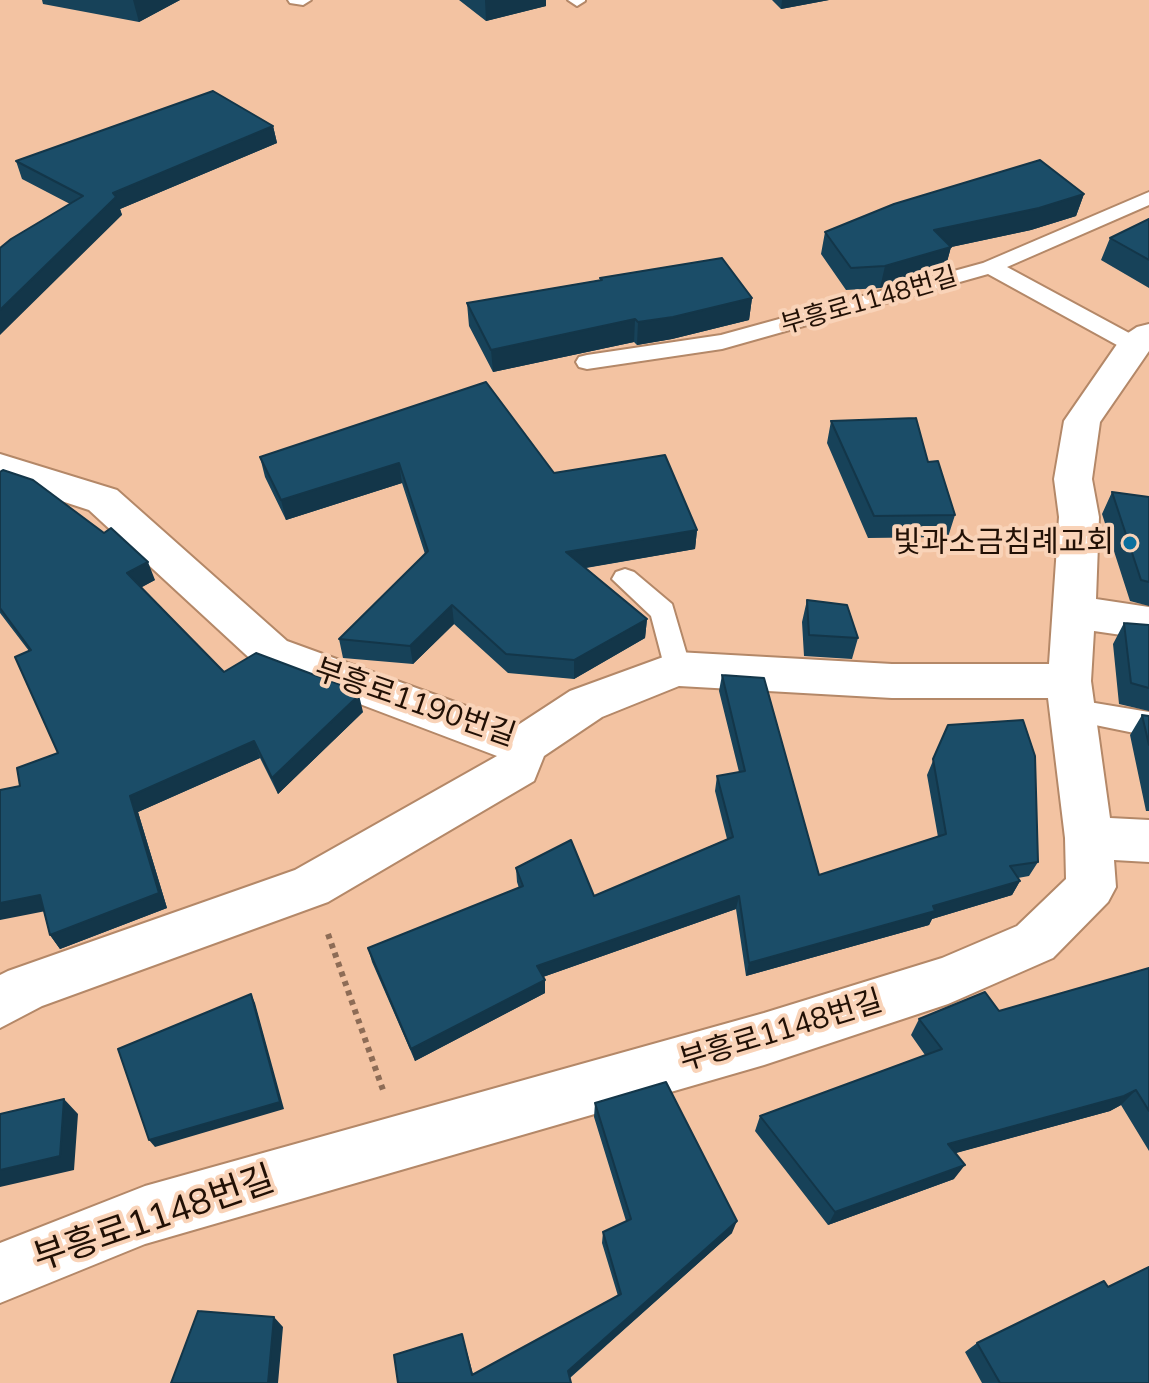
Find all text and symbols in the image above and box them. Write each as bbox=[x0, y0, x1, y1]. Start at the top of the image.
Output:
street label: 부흥로1148번길 bbox=[777, 261, 961, 341]
place label: 빛과소금침례교회 bbox=[893, 525, 1114, 561]
marker: 빛과소금침례교회 bbox=[1121, 534, 1139, 552]
street label: 부흥로1190번길 bbox=[310, 652, 520, 754]
street label: 부흥로1148번길 bbox=[675, 983, 887, 1079]
street label: 부흥로1148번길 bbox=[28, 1158, 280, 1280]

